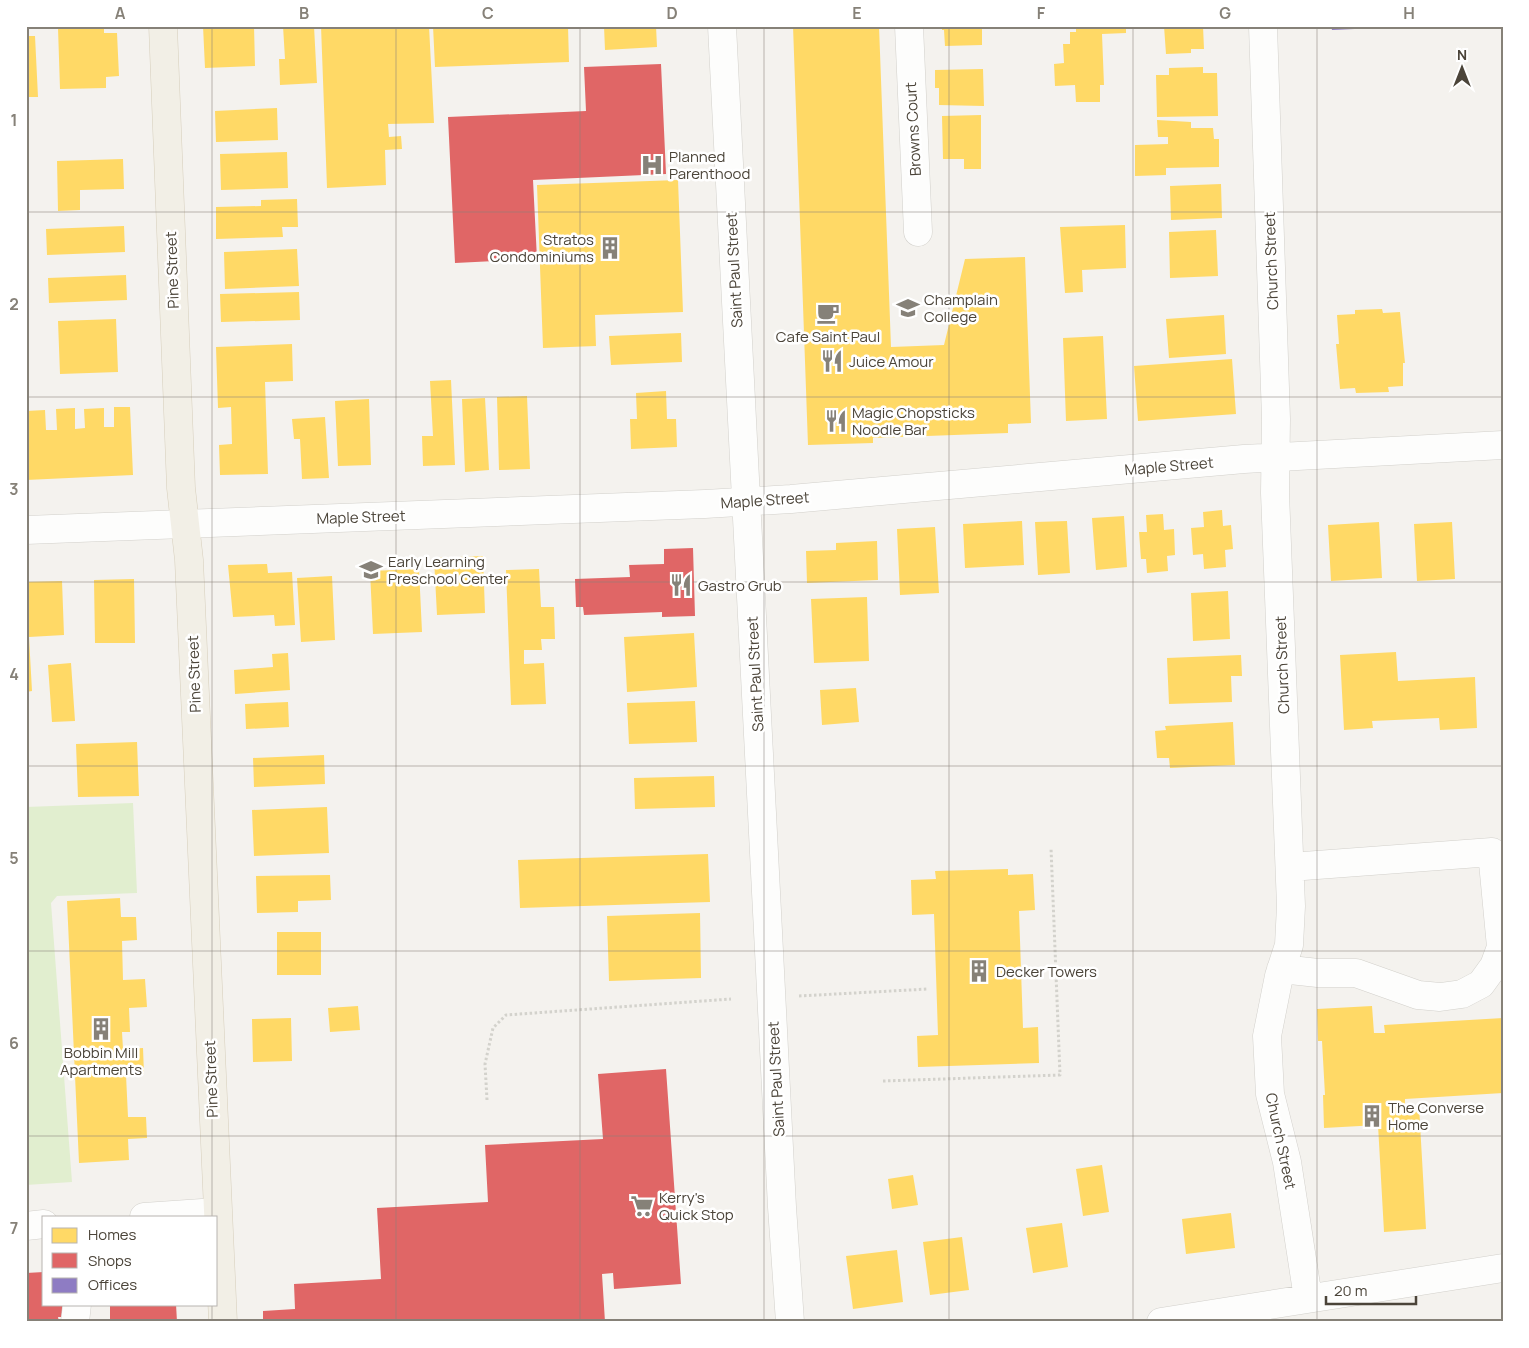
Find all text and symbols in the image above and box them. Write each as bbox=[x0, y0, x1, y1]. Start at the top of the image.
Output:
text: A bbox=[115, 2, 126, 24]
text: B bbox=[299, 2, 309, 24]
text: C bbox=[482, 2, 494, 24]
text: D bbox=[666, 2, 678, 24]
text: E bbox=[852, 2, 862, 24]
text: F bbox=[1037, 2, 1046, 24]
text: G bbox=[1219, 2, 1231, 24]
text: H bbox=[1403, 2, 1415, 24]
north arrow bbox=[1436, 42, 1486, 92]
text: N bbox=[1457, 45, 1467, 64]
street label: Browns Court bbox=[900, 81, 926, 177]
text: 1 bbox=[10, 109, 18, 131]
place label: Planned Parenthood bbox=[669, 146, 750, 184]
hospital icon: Planned Parenthood bbox=[639, 152, 665, 178]
street label: Saint Paul Street bbox=[720, 212, 748, 328]
street label: Church Street bbox=[1259, 212, 1283, 310]
place label: Stratos Condominiums bbox=[490, 229, 594, 267]
street label: Pine Street bbox=[160, 231, 184, 309]
building icon: Stratos Condominiums bbox=[597, 235, 623, 261]
place label: Champlain College bbox=[924, 289, 998, 327]
text: 2 bbox=[9, 293, 19, 315]
school or university icon: Champlain College bbox=[895, 295, 921, 321]
cafe icon: Cafe Saint Paul bbox=[815, 300, 841, 326]
place label: Cafe Saint Paul bbox=[776, 326, 880, 347]
restaurant icon: Juice Amour bbox=[819, 348, 845, 374]
place label: Juice Amour bbox=[849, 351, 934, 372]
place label: Magic Chopsticks Noodle Bar bbox=[852, 402, 975, 440]
restaurant icon: Magic Chopsticks Noodle Bar bbox=[823, 408, 849, 434]
street label: Maple Street bbox=[1124, 452, 1214, 480]
text: 3 bbox=[9, 478, 19, 500]
street label: Maple Street bbox=[720, 486, 810, 514]
street label: Maple Street bbox=[316, 505, 406, 529]
place label: Early Learning Preschool Center bbox=[388, 551, 509, 589]
school or university icon: Early Learning Preschool Center bbox=[358, 557, 384, 583]
restaurant icon: Gastro Grub bbox=[668, 572, 694, 598]
place label: Gastro Grub bbox=[698, 575, 782, 596]
street label: Saint Paul Street bbox=[741, 616, 769, 732]
street label: Church Street bbox=[1270, 616, 1294, 714]
street label: Pine Street bbox=[182, 635, 206, 713]
text: 4 bbox=[9, 663, 19, 685]
text: 5 bbox=[9, 847, 19, 869]
building icon: Decker Towers bbox=[966, 958, 992, 984]
place label: Decker Towers bbox=[996, 961, 1097, 982]
building icon: Bobbin Mill Apartments bbox=[88, 1016, 114, 1042]
street label: Saint Paul Street bbox=[762, 1021, 790, 1137]
text: 6 bbox=[9, 1032, 19, 1054]
street label: Pine Street bbox=[199, 1040, 223, 1118]
place label: Bobbin Mill Apartments bbox=[60, 1042, 142, 1080]
street label: Church Street bbox=[1261, 1091, 1301, 1191]
place label: The Converse Home bbox=[1388, 1097, 1484, 1135]
building icon: The Converse Home bbox=[1359, 1103, 1385, 1129]
place label: Kerry's Quick Stop bbox=[659, 1187, 734, 1225]
supermarket icon: Kerry's Quick Stop bbox=[629, 1193, 655, 1219]
legend bbox=[42, 1216, 218, 1306]
text: 7 bbox=[10, 1217, 18, 1239]
text: Homes bbox=[88, 1224, 137, 1245]
text: Shops bbox=[88, 1250, 132, 1271]
scale bar bbox=[1326, 1273, 1416, 1305]
text: Offices bbox=[88, 1274, 137, 1295]
text: 20 m bbox=[1334, 1280, 1367, 1301]

